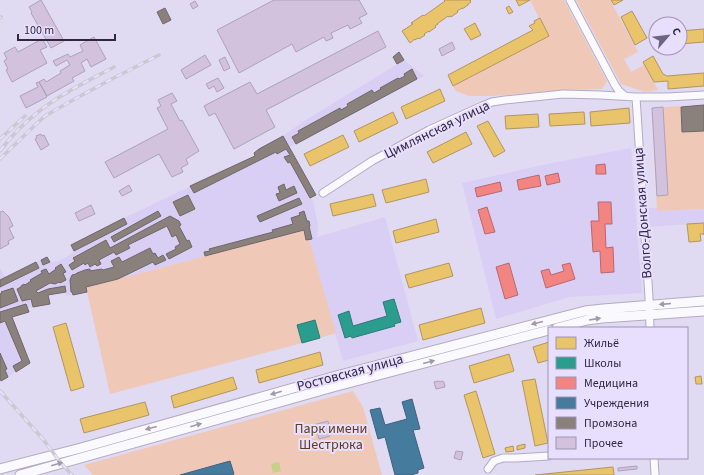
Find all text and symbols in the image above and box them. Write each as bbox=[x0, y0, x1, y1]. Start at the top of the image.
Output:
scale bar bbox=[18, 16, 115, 42]
north arrow bbox=[648, 16, 688, 56]
text: 100 m bbox=[24, 22, 54, 39]
text: С bbox=[668, 25, 685, 38]
street label: Цимлянская улица bbox=[381, 96, 493, 164]
street label: Волго-Донская улица bbox=[628, 147, 658, 279]
one-way arrow bbox=[659, 301, 671, 308]
one-way arrow bbox=[589, 316, 601, 322]
one-way arrow bbox=[531, 321, 543, 327]
legend bbox=[548, 327, 688, 459]
text: Жильё bbox=[584, 335, 619, 352]
street label: Ростовская улица bbox=[295, 349, 405, 397]
text: Школы bbox=[584, 355, 621, 372]
one-way arrow bbox=[424, 359, 436, 365]
text: Медицина bbox=[584, 375, 638, 392]
one-way arrow bbox=[270, 390, 282, 396]
text: Учреждения bbox=[584, 395, 649, 412]
text: Промзона bbox=[584, 415, 637, 432]
park label: Парк имени Шестрюка bbox=[294, 419, 368, 455]
one-way arrow bbox=[190, 422, 202, 428]
one-way arrow bbox=[145, 426, 157, 432]
text: Прочее bbox=[584, 435, 623, 452]
one-way arrow bbox=[52, 461, 64, 467]

